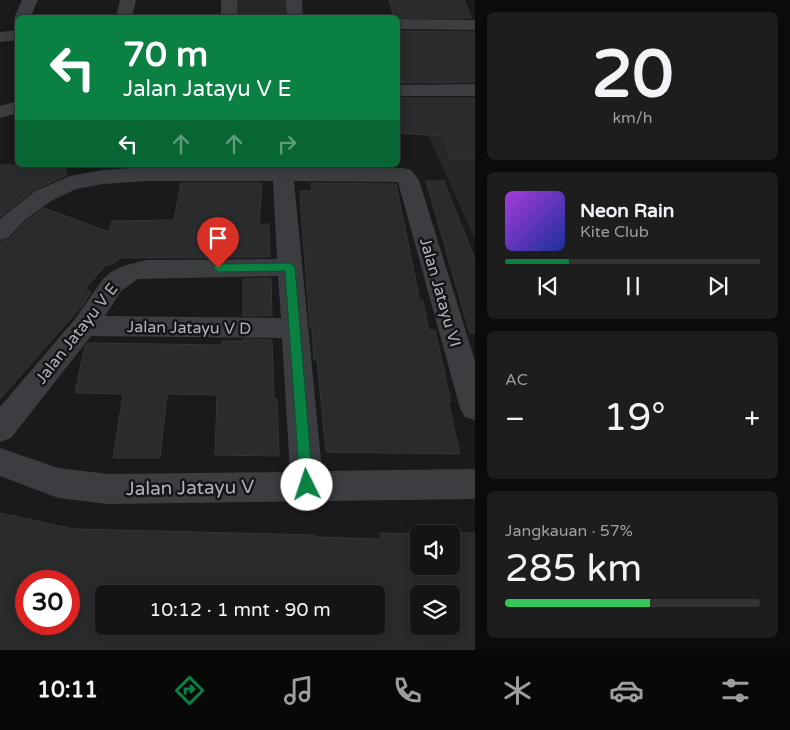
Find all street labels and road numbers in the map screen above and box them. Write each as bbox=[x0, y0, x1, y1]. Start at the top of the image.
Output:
street label: Jalan Jatayu VI bbox=[415, 235, 465, 349]
street label: Jalan Jatayu V E bbox=[31, 279, 122, 388]
street label: Jalan Jatayu V D bbox=[127, 317, 251, 339]
street label: Jalan Jatayu V bbox=[126, 476, 254, 500]

